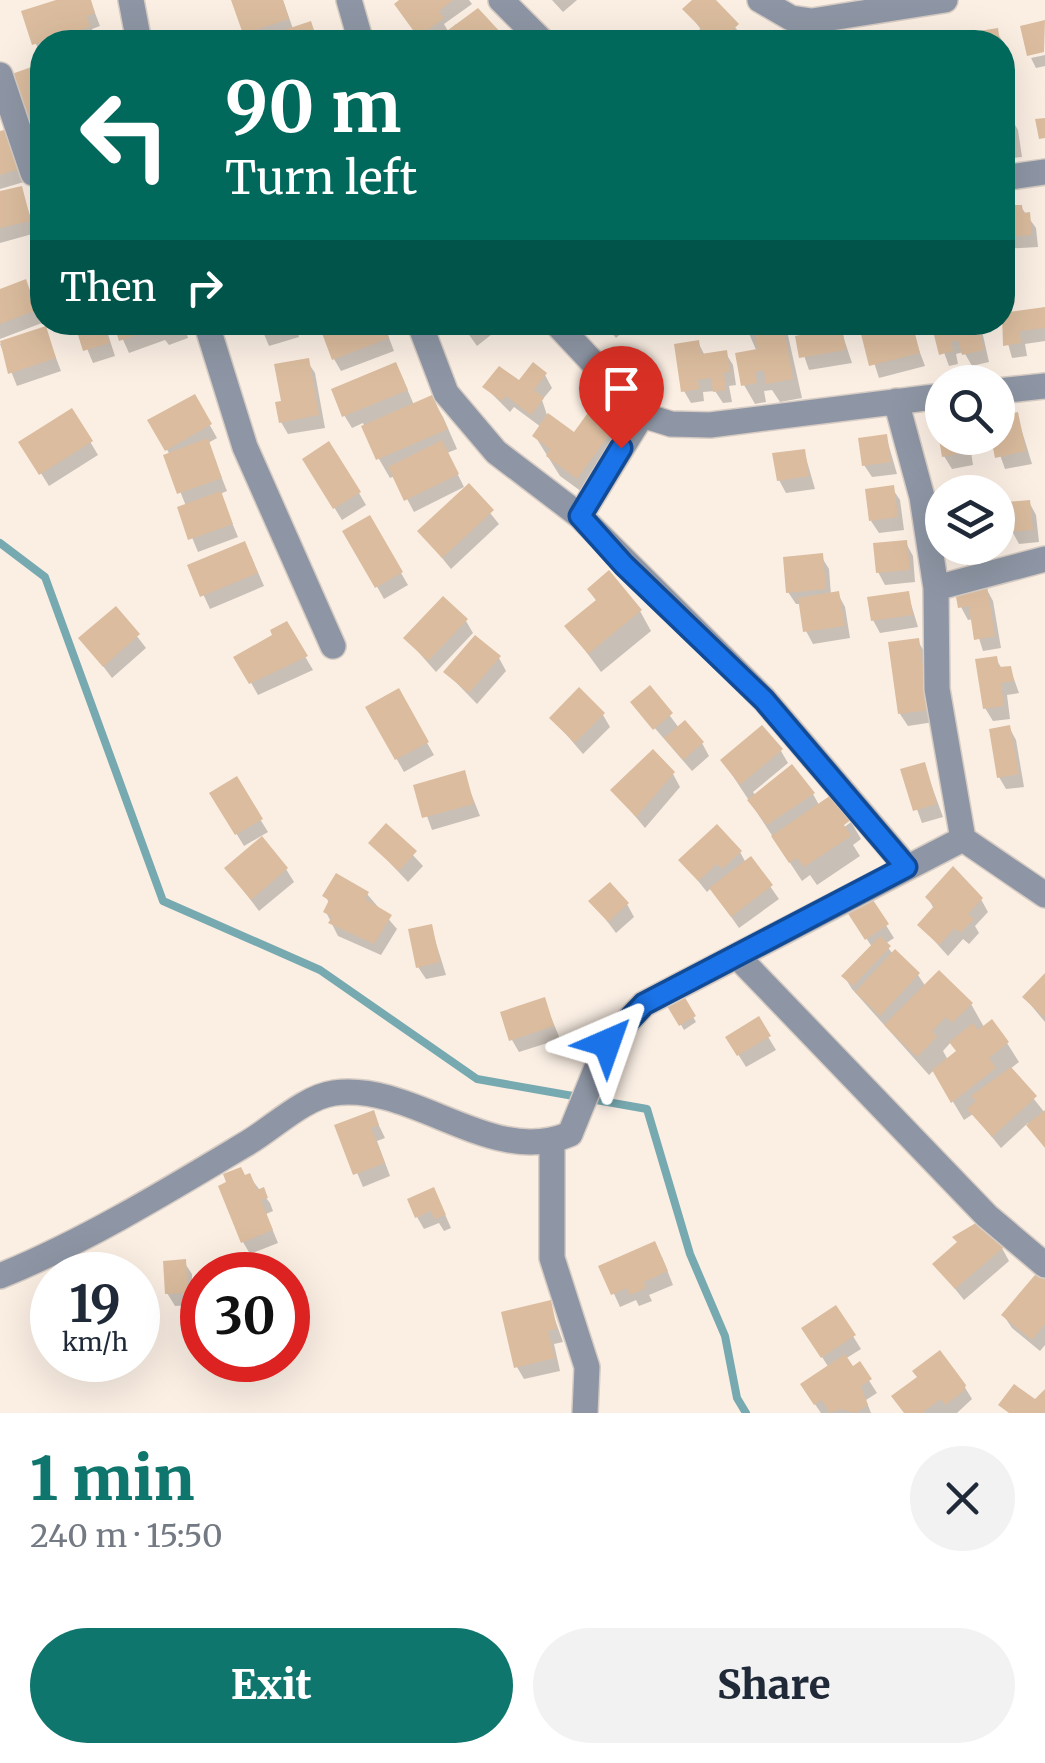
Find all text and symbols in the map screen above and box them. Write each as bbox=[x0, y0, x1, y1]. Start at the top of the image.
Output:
text: 90 m bbox=[225, 63, 402, 151]
icon: left bbox=[60, 70, 190, 200]
text: Turn left bbox=[225, 150, 417, 206]
icon: right bbox=[177, 260, 232, 315]
text: Then bbox=[60, 264, 157, 311]
pin bbox=[579, 346, 664, 449]
icon: arrive bbox=[594, 361, 649, 416]
map controls bbox=[925, 365, 1015, 565]
button: search bbox=[925, 365, 1015, 455]
button: layers bbox=[925, 475, 1015, 565]
position arrow bbox=[555, 991, 659, 1095]
speed limit sign: 30 bbox=[180, 1252, 310, 1382]
text: 19 bbox=[69, 1273, 121, 1336]
text: km/h bbox=[62, 1326, 128, 1358]
text: 1 min bbox=[30, 1441, 194, 1516]
button: close bbox=[910, 1446, 1015, 1551]
text: 240 m · 15:50 bbox=[30, 1516, 223, 1556]
button: Exit bbox=[30, 1628, 513, 1743]
button: Share bbox=[533, 1628, 1015, 1743]

